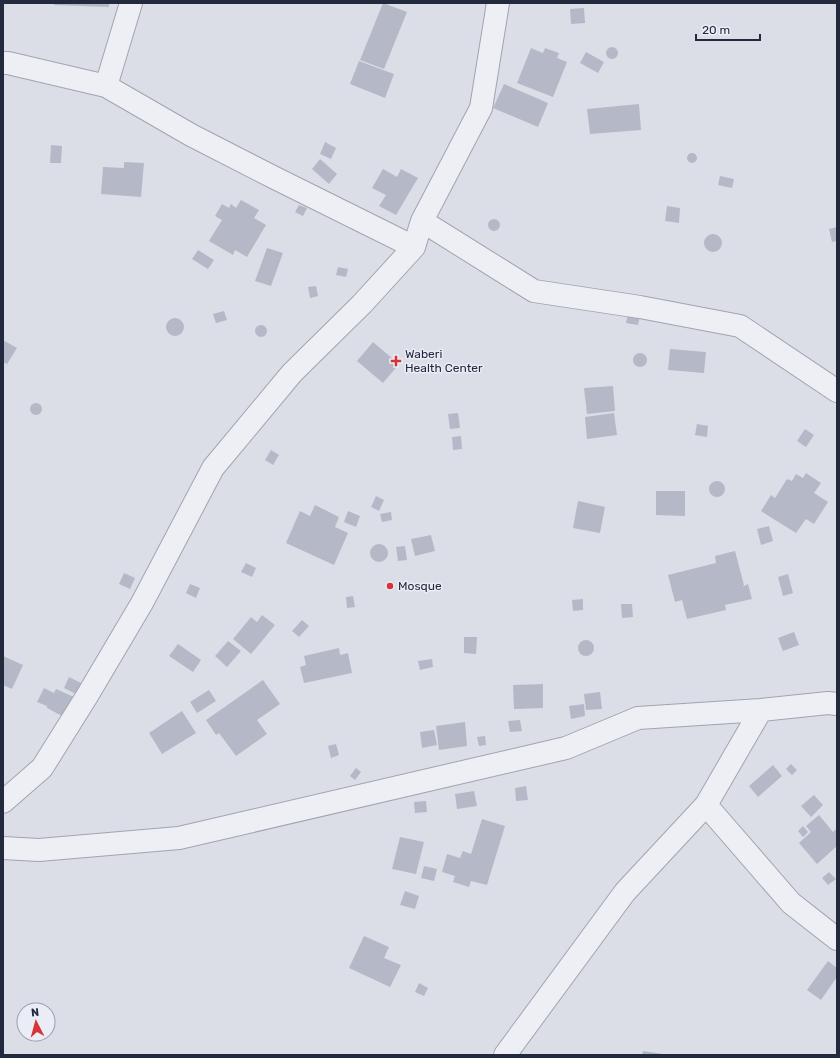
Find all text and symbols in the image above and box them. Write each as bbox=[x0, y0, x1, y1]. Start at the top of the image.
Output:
scale bar bbox=[696, 16, 760, 42]
text: 20 m bbox=[702, 23, 730, 37]
place label: Waberi Health Center bbox=[405, 347, 483, 375]
marker: Waberi Health Center bbox=[390, 355, 402, 367]
place label: Mosque bbox=[398, 579, 442, 593]
marker: Mosque bbox=[385, 581, 395, 591]
north arrow bbox=[16, 1002, 56, 1042]
text: N bbox=[30, 1006, 40, 1019]

